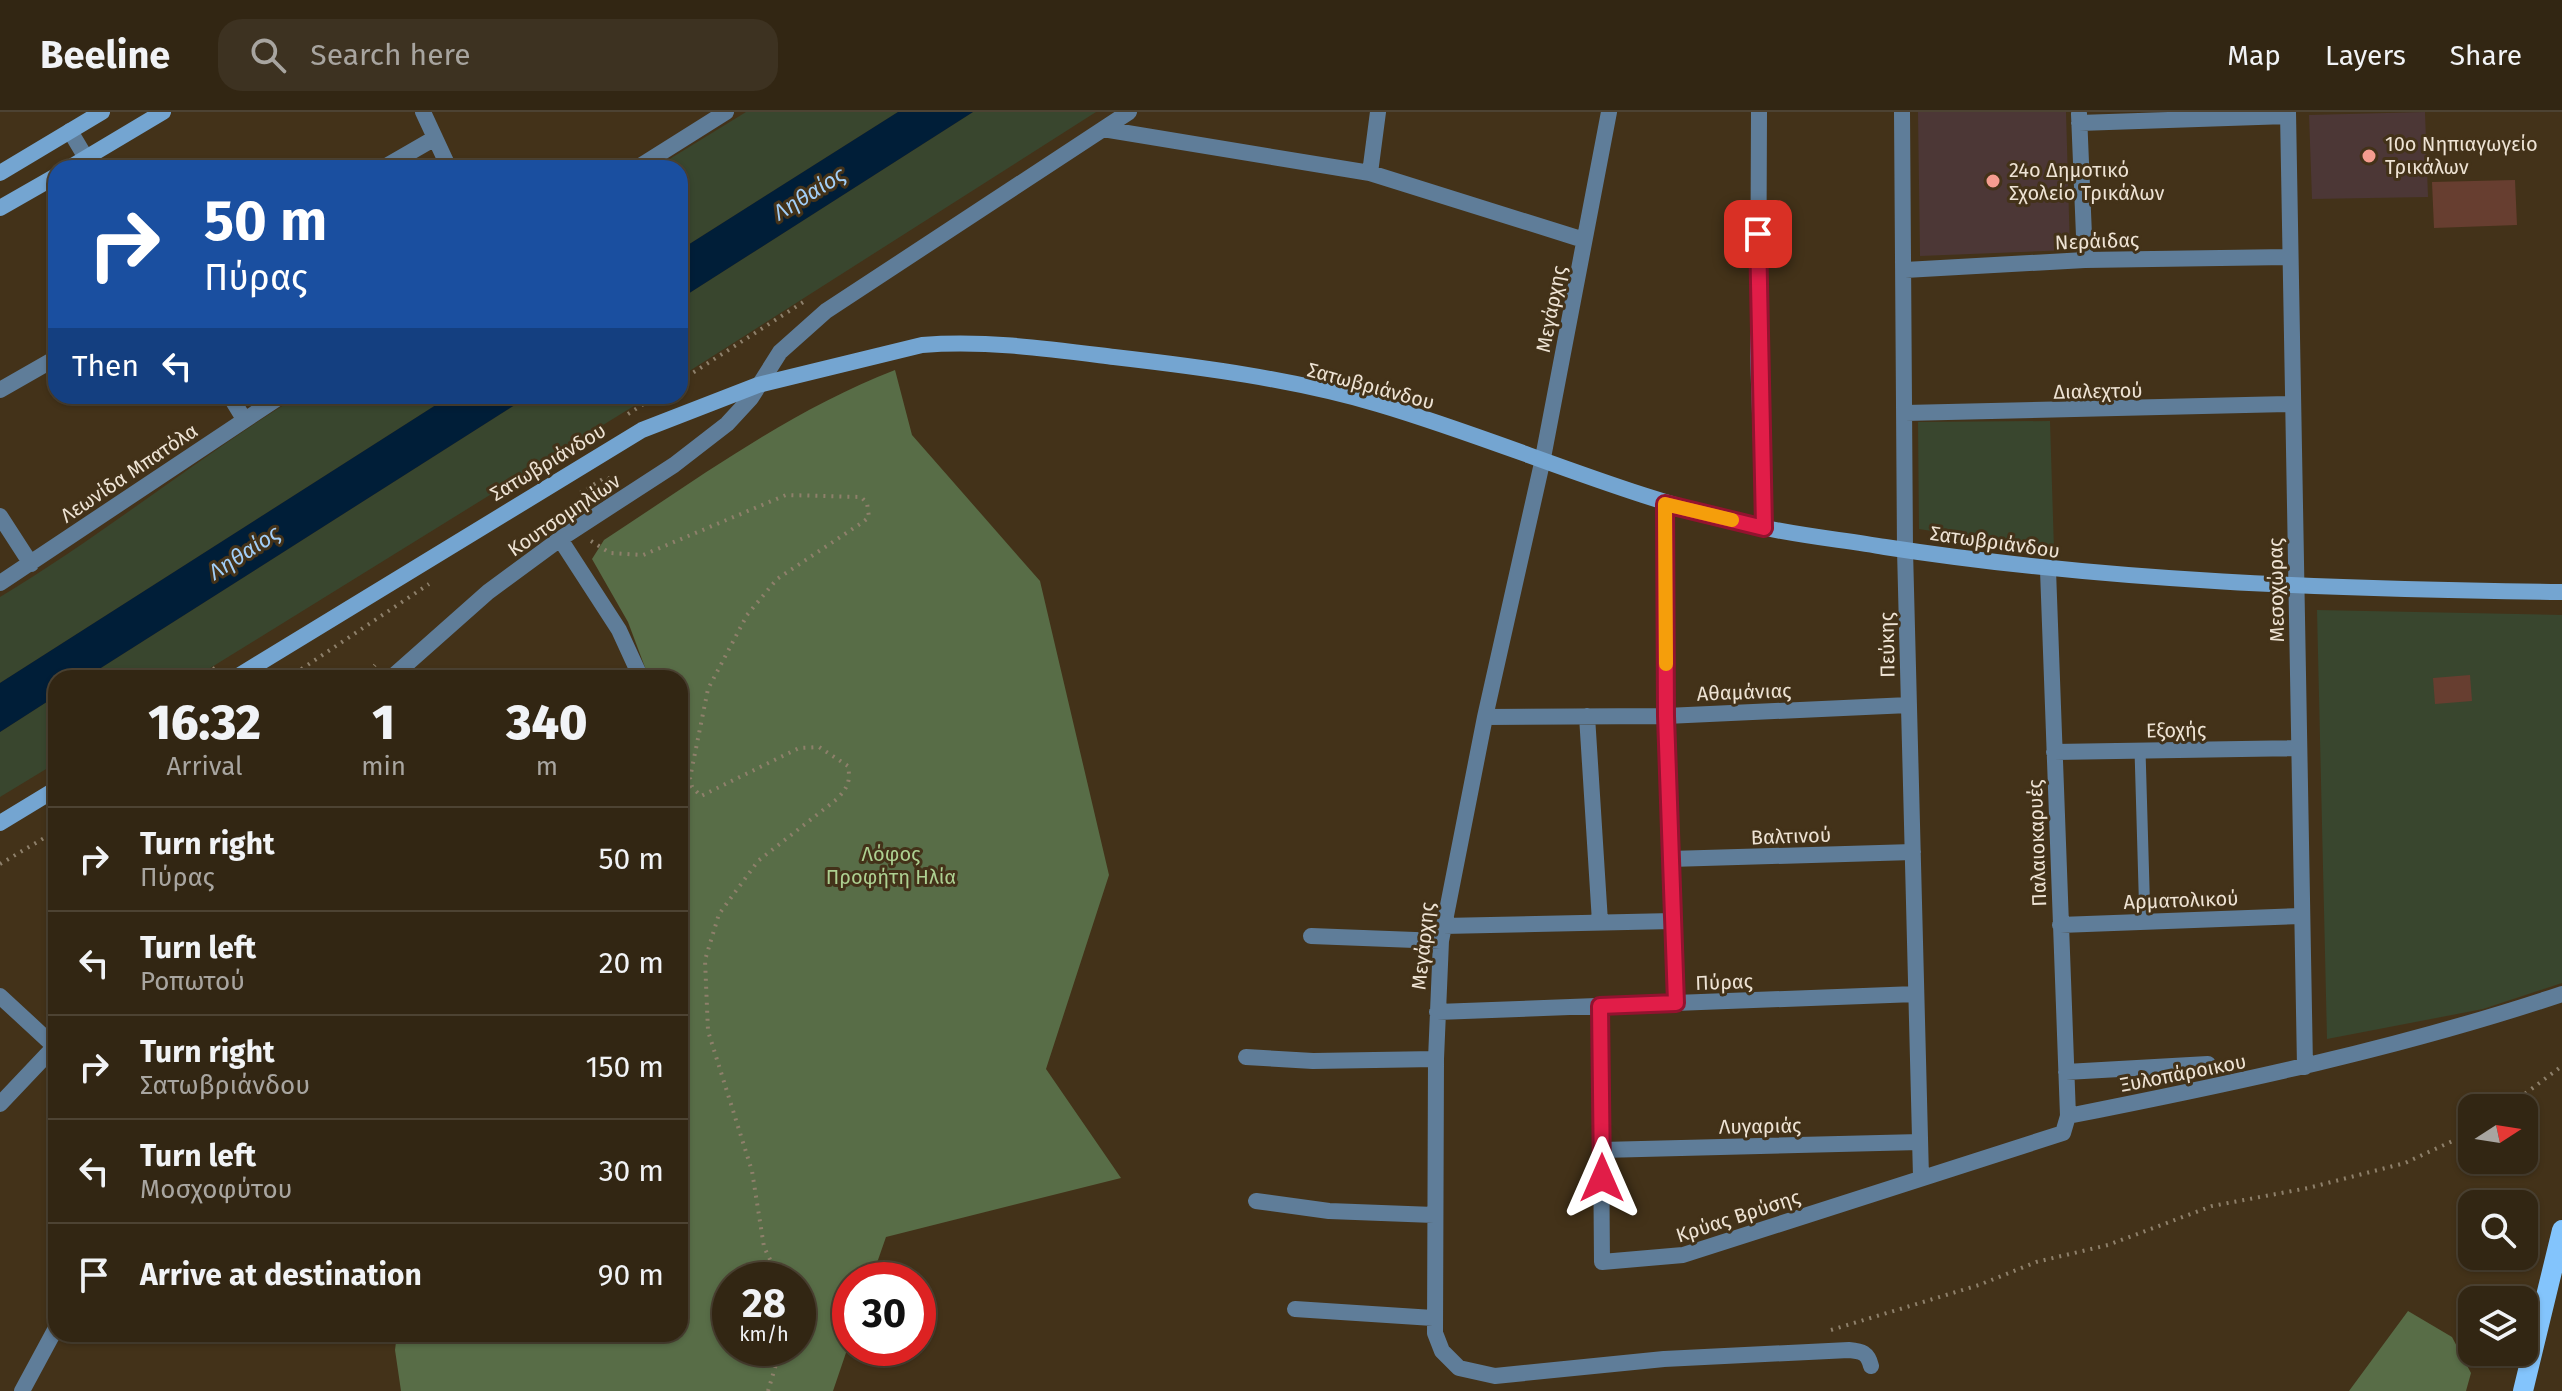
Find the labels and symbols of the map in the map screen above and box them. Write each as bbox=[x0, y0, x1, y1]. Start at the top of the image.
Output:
place label: 10ο Νηπιαγωγείο Τρικάλων bbox=[2385, 132, 2538, 179]
marker: 10ο Νηπιαγωγείο Τρικάλων bbox=[2360, 147, 2378, 165]
place label: 24ο Δημοτικό Σχολείο Τρικάλων bbox=[2009, 158, 2165, 205]
water label: Ληθαίος bbox=[767, 160, 851, 227]
marker: 24ο Δημοτικό Σχολείο Τρικάλων bbox=[1984, 172, 2002, 190]
pin bbox=[1724, 200, 1792, 268]
street label: Νεράιδας bbox=[2054, 228, 2140, 254]
street label: Μεγάρχης bbox=[1531, 263, 1571, 355]
street label: Σατωβριάνδου bbox=[1305, 357, 1437, 415]
street label: Διαλεχτού bbox=[2053, 378, 2143, 404]
street label: Λεωνίδα Μπατόλα bbox=[56, 418, 202, 528]
street label: Σατωβριάνδου bbox=[486, 418, 610, 506]
street label: Κουτσομηλίων bbox=[503, 468, 625, 561]
water label: Ληθαίος bbox=[203, 519, 286, 586]
street label: Σατωβριάνδου bbox=[1929, 521, 2061, 563]
street label: Μεσοχώρας bbox=[2263, 538, 2289, 642]
street label: Πεύκης bbox=[1874, 612, 1900, 678]
street label: Αθαμάνιας bbox=[1696, 678, 1792, 706]
street label: Εξοχής bbox=[2146, 717, 2206, 743]
street label: Παλαιοκαρυές bbox=[2023, 779, 2051, 907]
street label: Βαλτινού bbox=[1750, 823, 1832, 849]
park label: Λόφος Προφήτη Ηλία bbox=[826, 842, 956, 889]
street label: Αρματολικού bbox=[2123, 886, 2239, 914]
street label: Μεγάρχης bbox=[1406, 901, 1440, 991]
street label: Πύρας bbox=[1695, 969, 1753, 995]
street label: Ξυλοπάροικου bbox=[2118, 1049, 2248, 1097]
north arrow bbox=[2458, 1094, 2538, 1174]
street label: Λυγαριάς bbox=[1719, 1113, 1801, 1139]
position arrow bbox=[1560, 1136, 1644, 1220]
street label: Κρύας Βρύσης bbox=[1673, 1185, 1803, 1247]
speed limit sign: 30 bbox=[832, 1262, 936, 1366]

